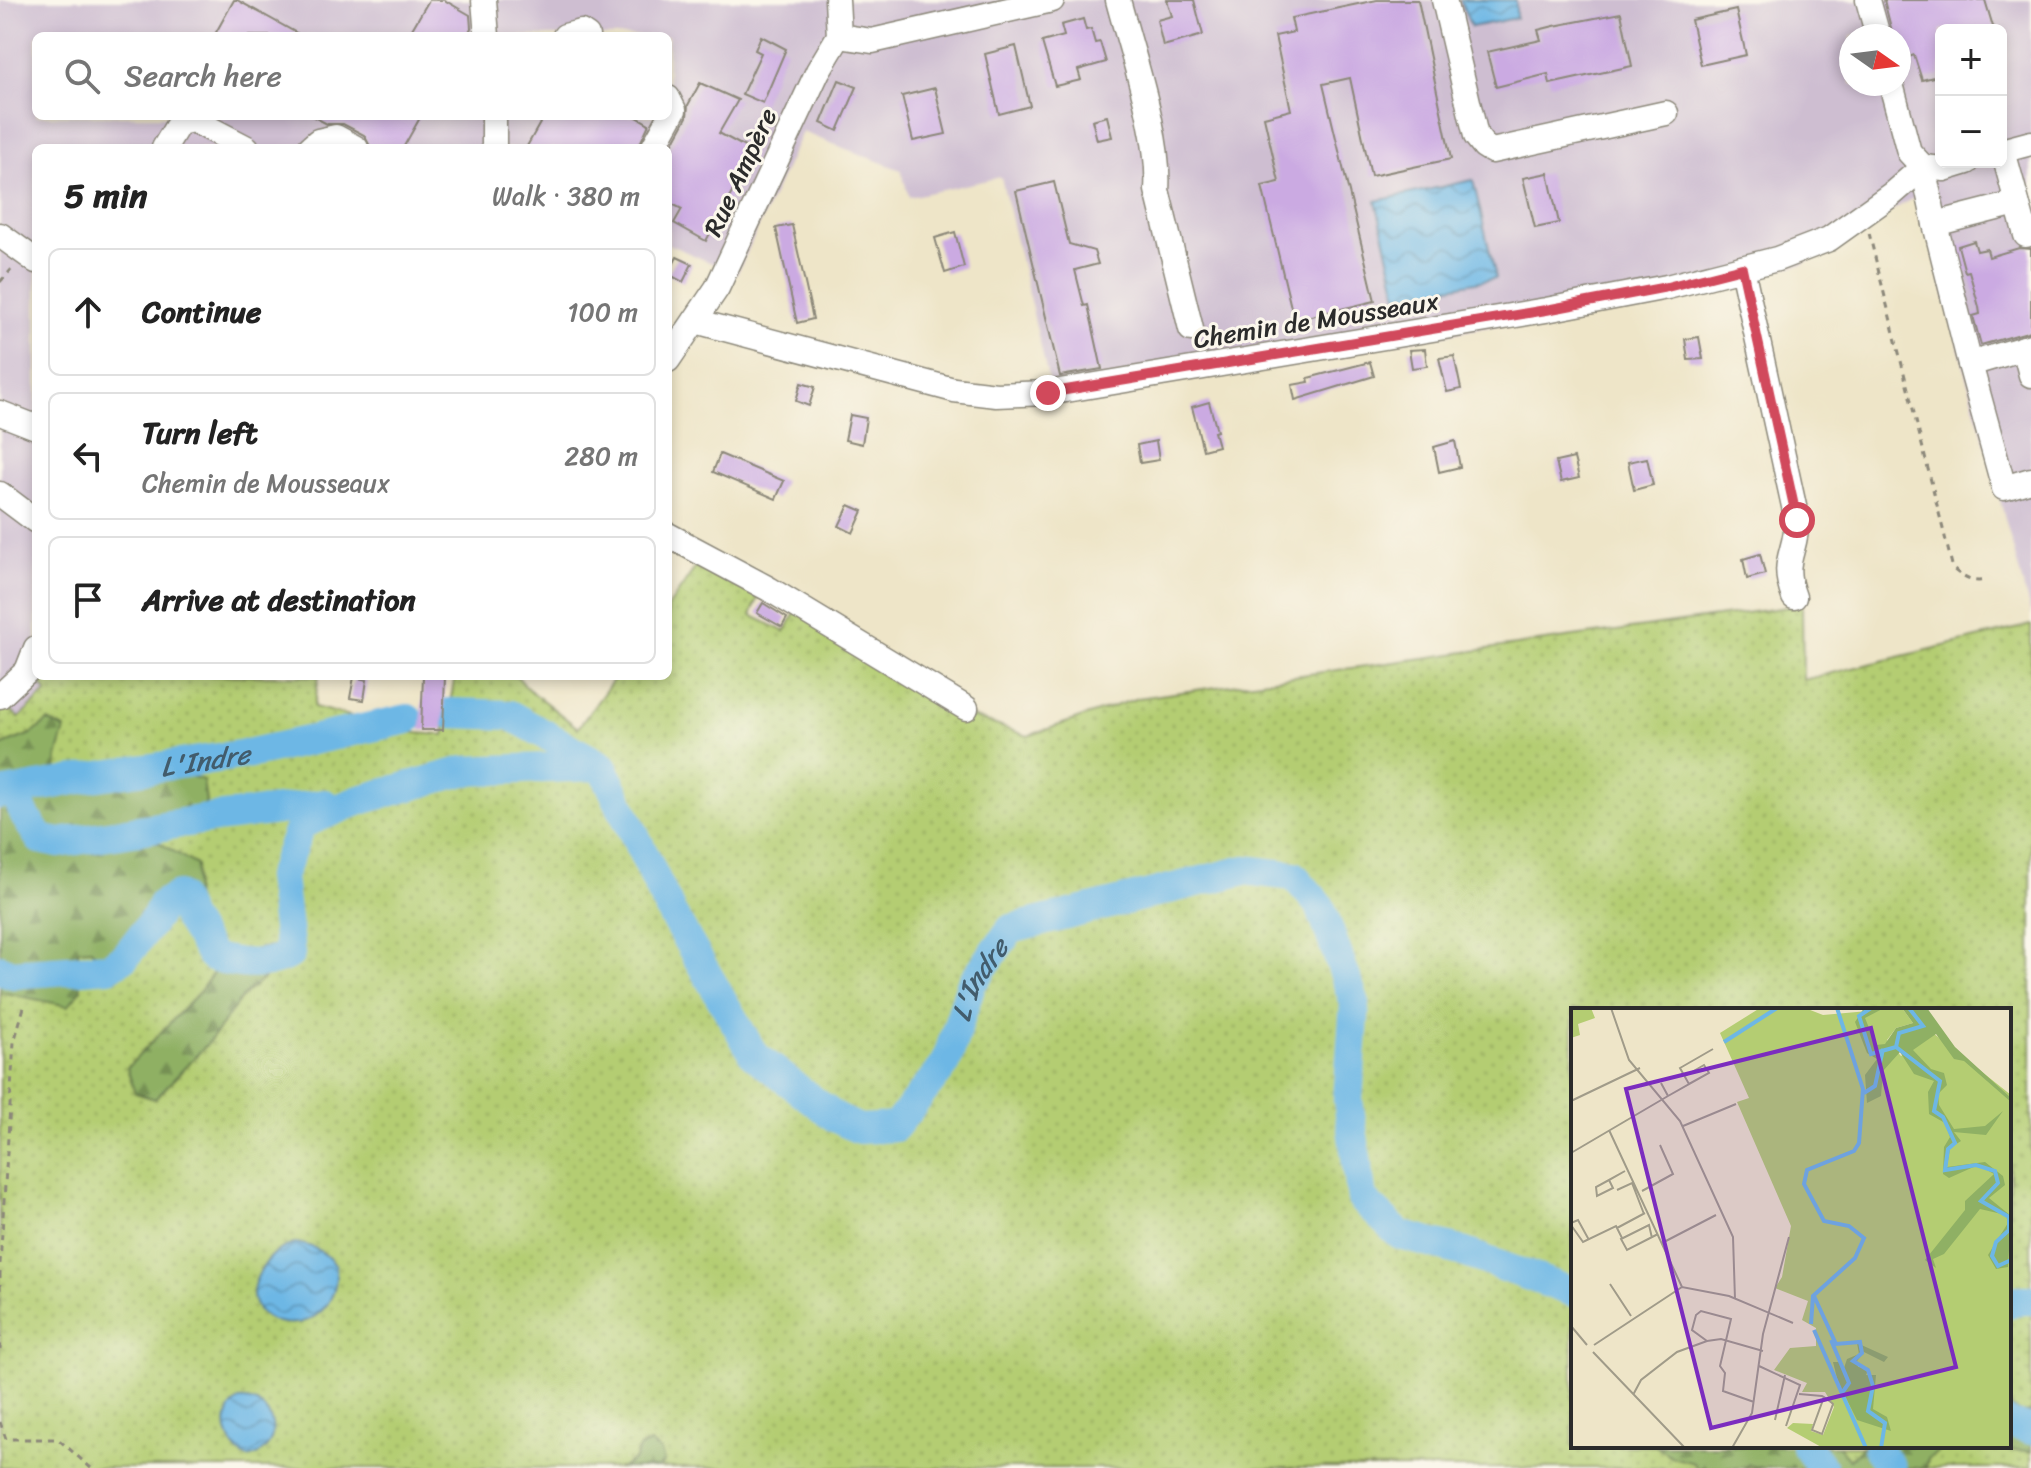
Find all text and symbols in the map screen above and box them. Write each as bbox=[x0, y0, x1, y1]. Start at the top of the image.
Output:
north arrow bbox=[1839, 24, 1911, 96]
map controls bbox=[1935, 24, 2007, 168]
button: + bbox=[1935, 24, 2007, 96]
search box bbox=[32, 32, 672, 120]
text: Search here bbox=[124, 49, 282, 103]
icon: search bbox=[60, 54, 104, 98]
button: − bbox=[1935, 96, 2007, 168]
street label: Rue Ampère bbox=[690, 100, 790, 244]
text: 5 min bbox=[64, 166, 147, 226]
text: Walk · 380 m bbox=[492, 173, 640, 219]
street label: Chemin de Mousseaux bbox=[1190, 278, 1443, 362]
text: Continue bbox=[142, 285, 261, 339]
text: 100 m bbox=[567, 289, 638, 335]
icon: ahead bbox=[66, 290, 110, 334]
route end bbox=[1030, 375, 1066, 411]
text: Turn left bbox=[142, 406, 258, 460]
text: 280 m bbox=[564, 433, 638, 479]
icon: left bbox=[66, 434, 110, 478]
text: Chemin de Mousseaux bbox=[142, 460, 390, 506]
route start bbox=[1779, 502, 1815, 538]
text: Arrive at destination bbox=[142, 573, 416, 627]
icon: arrive bbox=[66, 578, 110, 622]
water label: L'Indre bbox=[157, 729, 256, 791]
water label: L'Indre bbox=[937, 925, 1024, 1028]
inset map bbox=[1571, 1008, 2011, 1448]

